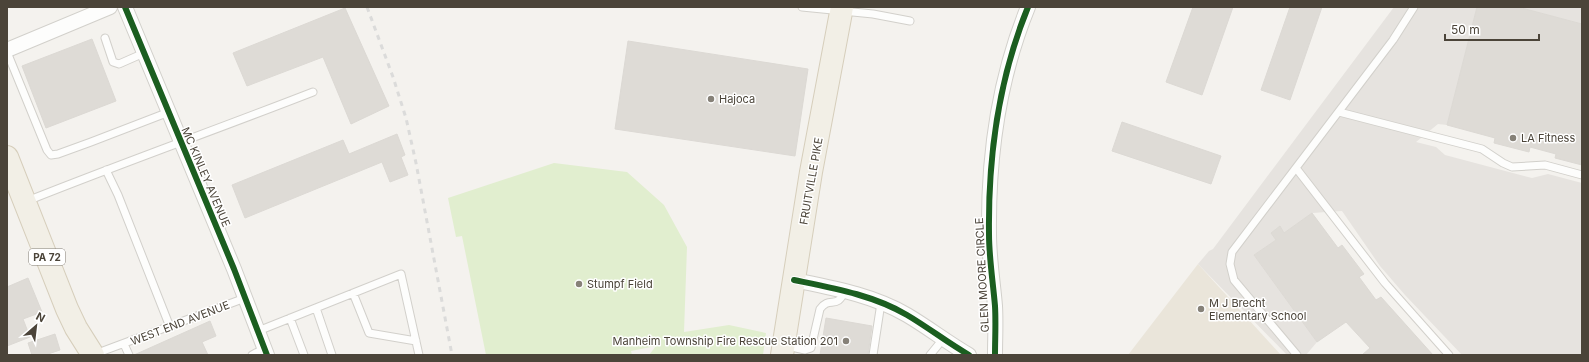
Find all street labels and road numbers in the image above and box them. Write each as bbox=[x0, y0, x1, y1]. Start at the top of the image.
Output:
street label: MC KINLEY AVENUE bbox=[179, 125, 233, 229]
street label: FRUITVILLE PIKE bbox=[796, 136, 826, 226]
street label: GLEN MOORE CIRCLE bbox=[972, 217, 992, 333]
road number: PA 72 bbox=[29, 249, 65, 265]
street label: WEST END AVENUE bbox=[129, 298, 231, 348]

